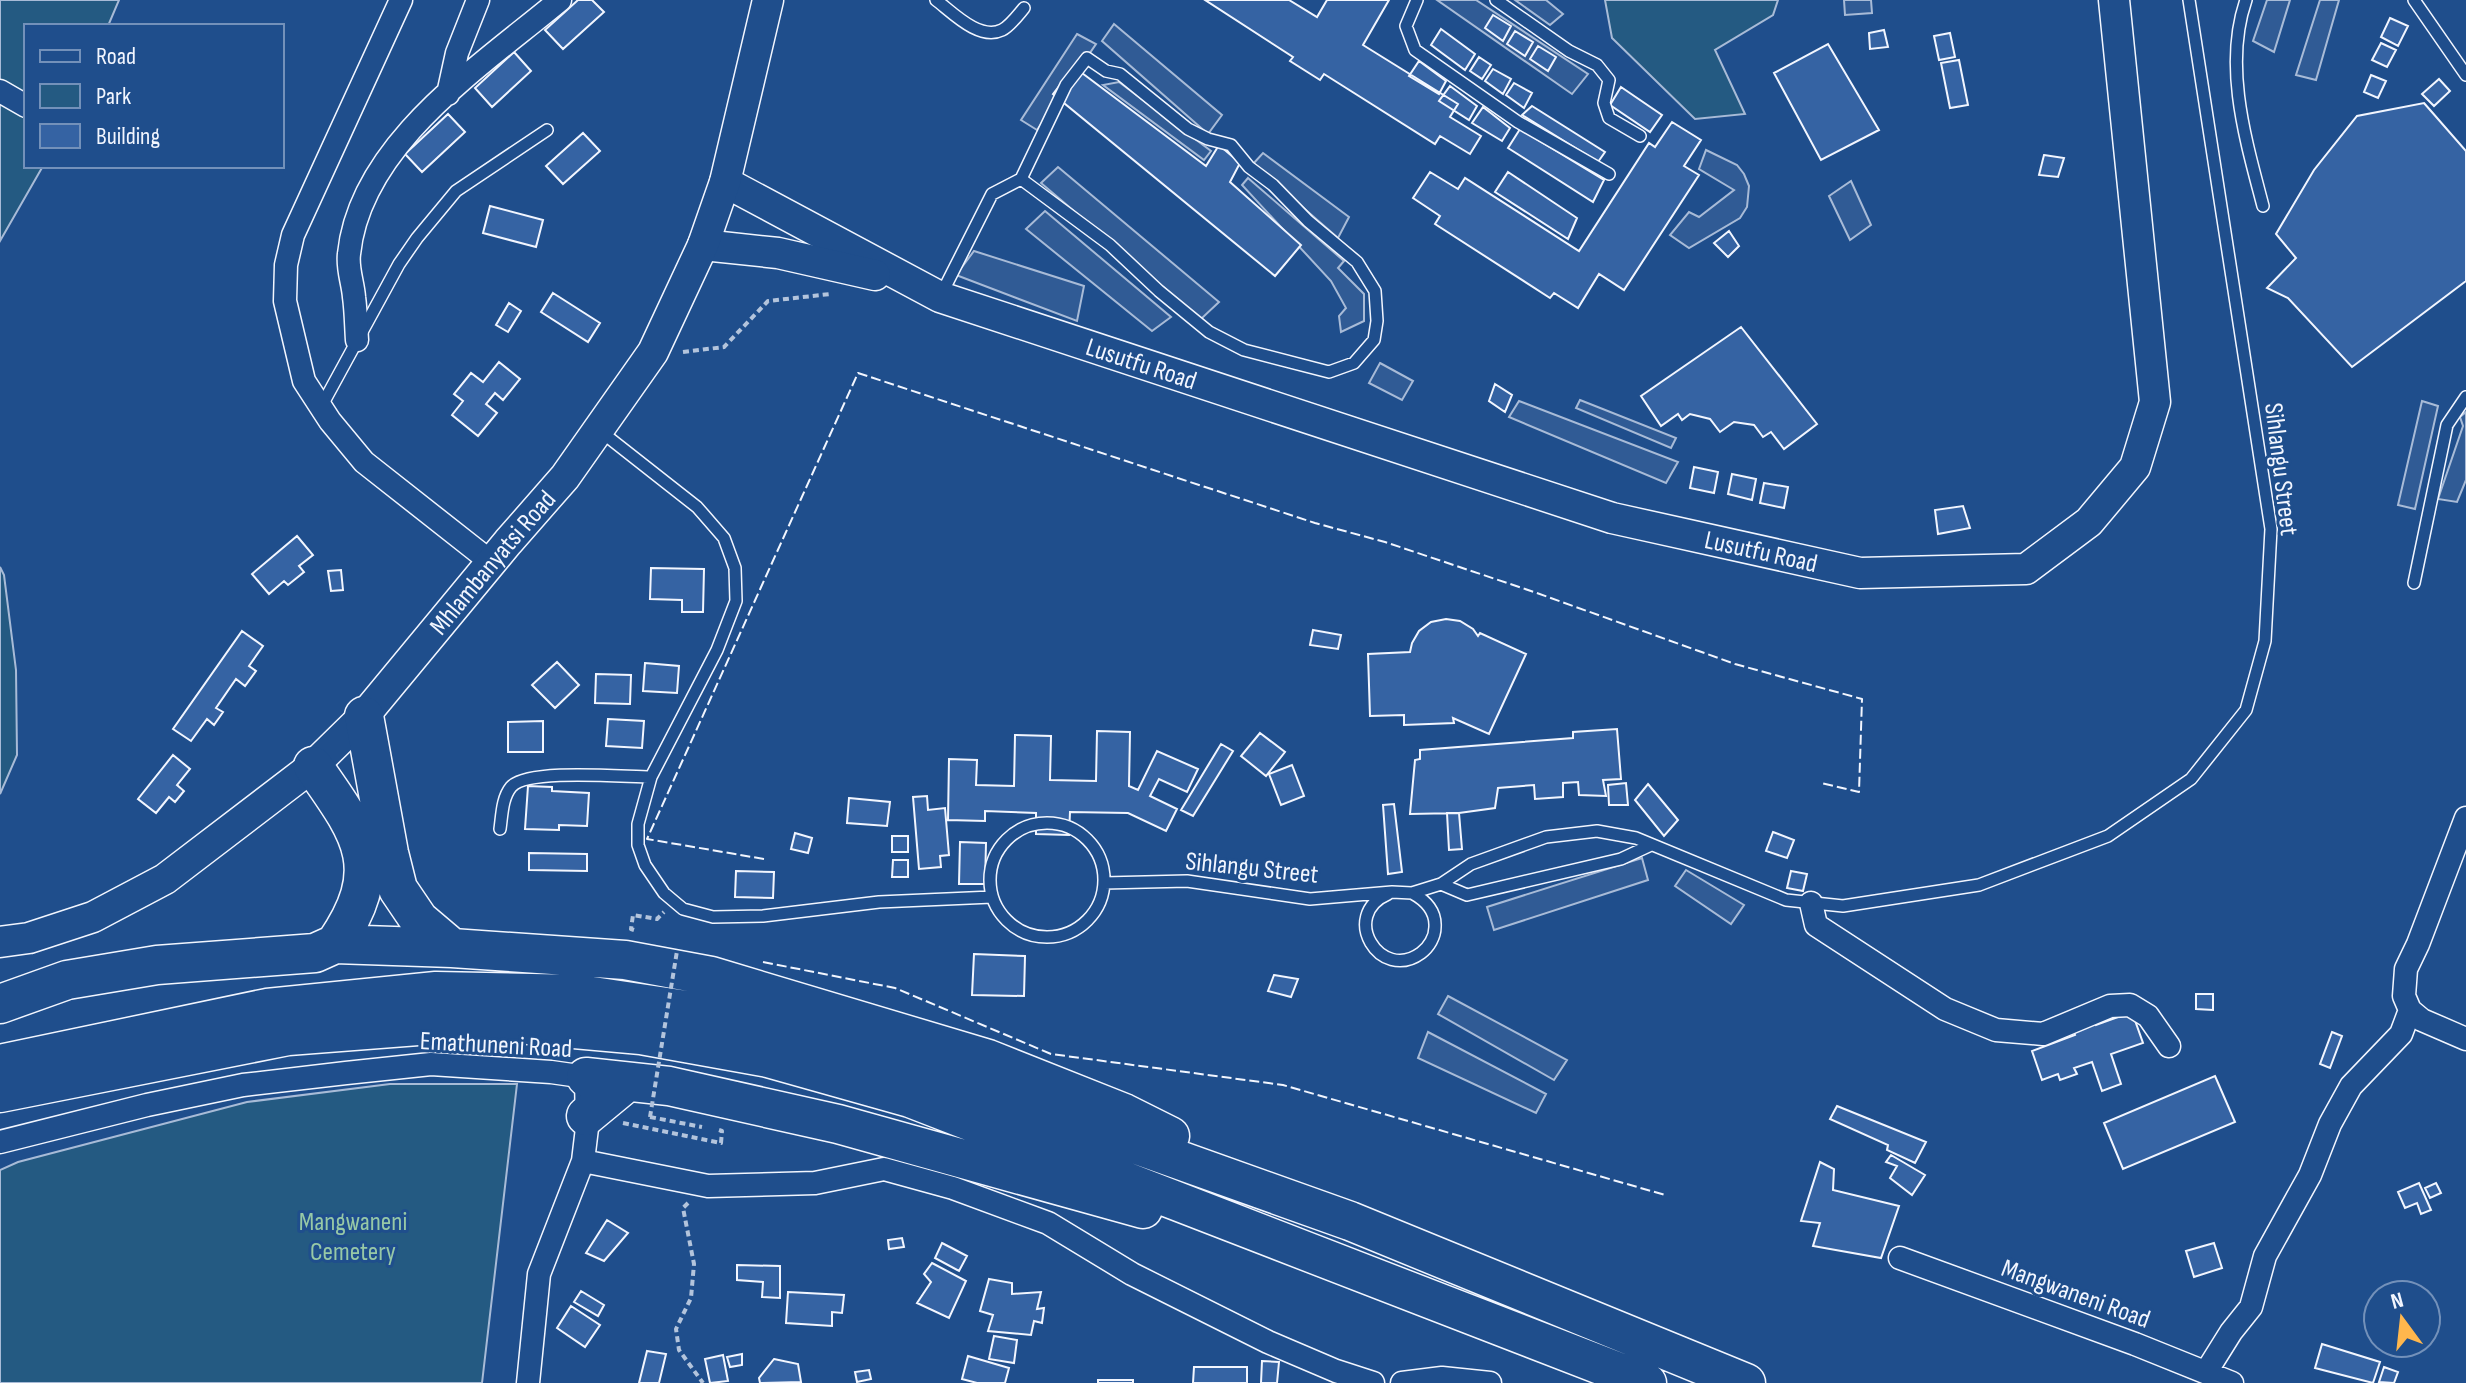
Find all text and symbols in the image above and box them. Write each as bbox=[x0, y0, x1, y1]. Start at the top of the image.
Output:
legend bbox=[24, 24, 284, 168]
text: Road bbox=[96, 42, 136, 71]
text: Park bbox=[96, 82, 131, 111]
text: Building bbox=[96, 122, 160, 151]
street label: Lusutfu Road bbox=[1082, 332, 1200, 397]
street label: Sihlangu Street bbox=[2257, 401, 2304, 537]
street label: Mhlambanyatsi Road bbox=[424, 485, 563, 641]
street label: Lusutfu Road bbox=[1702, 525, 1820, 580]
street label: Sihlangu Street bbox=[1184, 846, 1320, 891]
street label: Emathuneni Road bbox=[419, 1026, 573, 1065]
park label: Mangwaneni Cemetery bbox=[299, 1207, 407, 1268]
street label: Mangwaneni Road bbox=[1997, 1253, 2154, 1336]
north arrow bbox=[2362, 1279, 2442, 1359]
text: N bbox=[2388, 1287, 2406, 1316]

